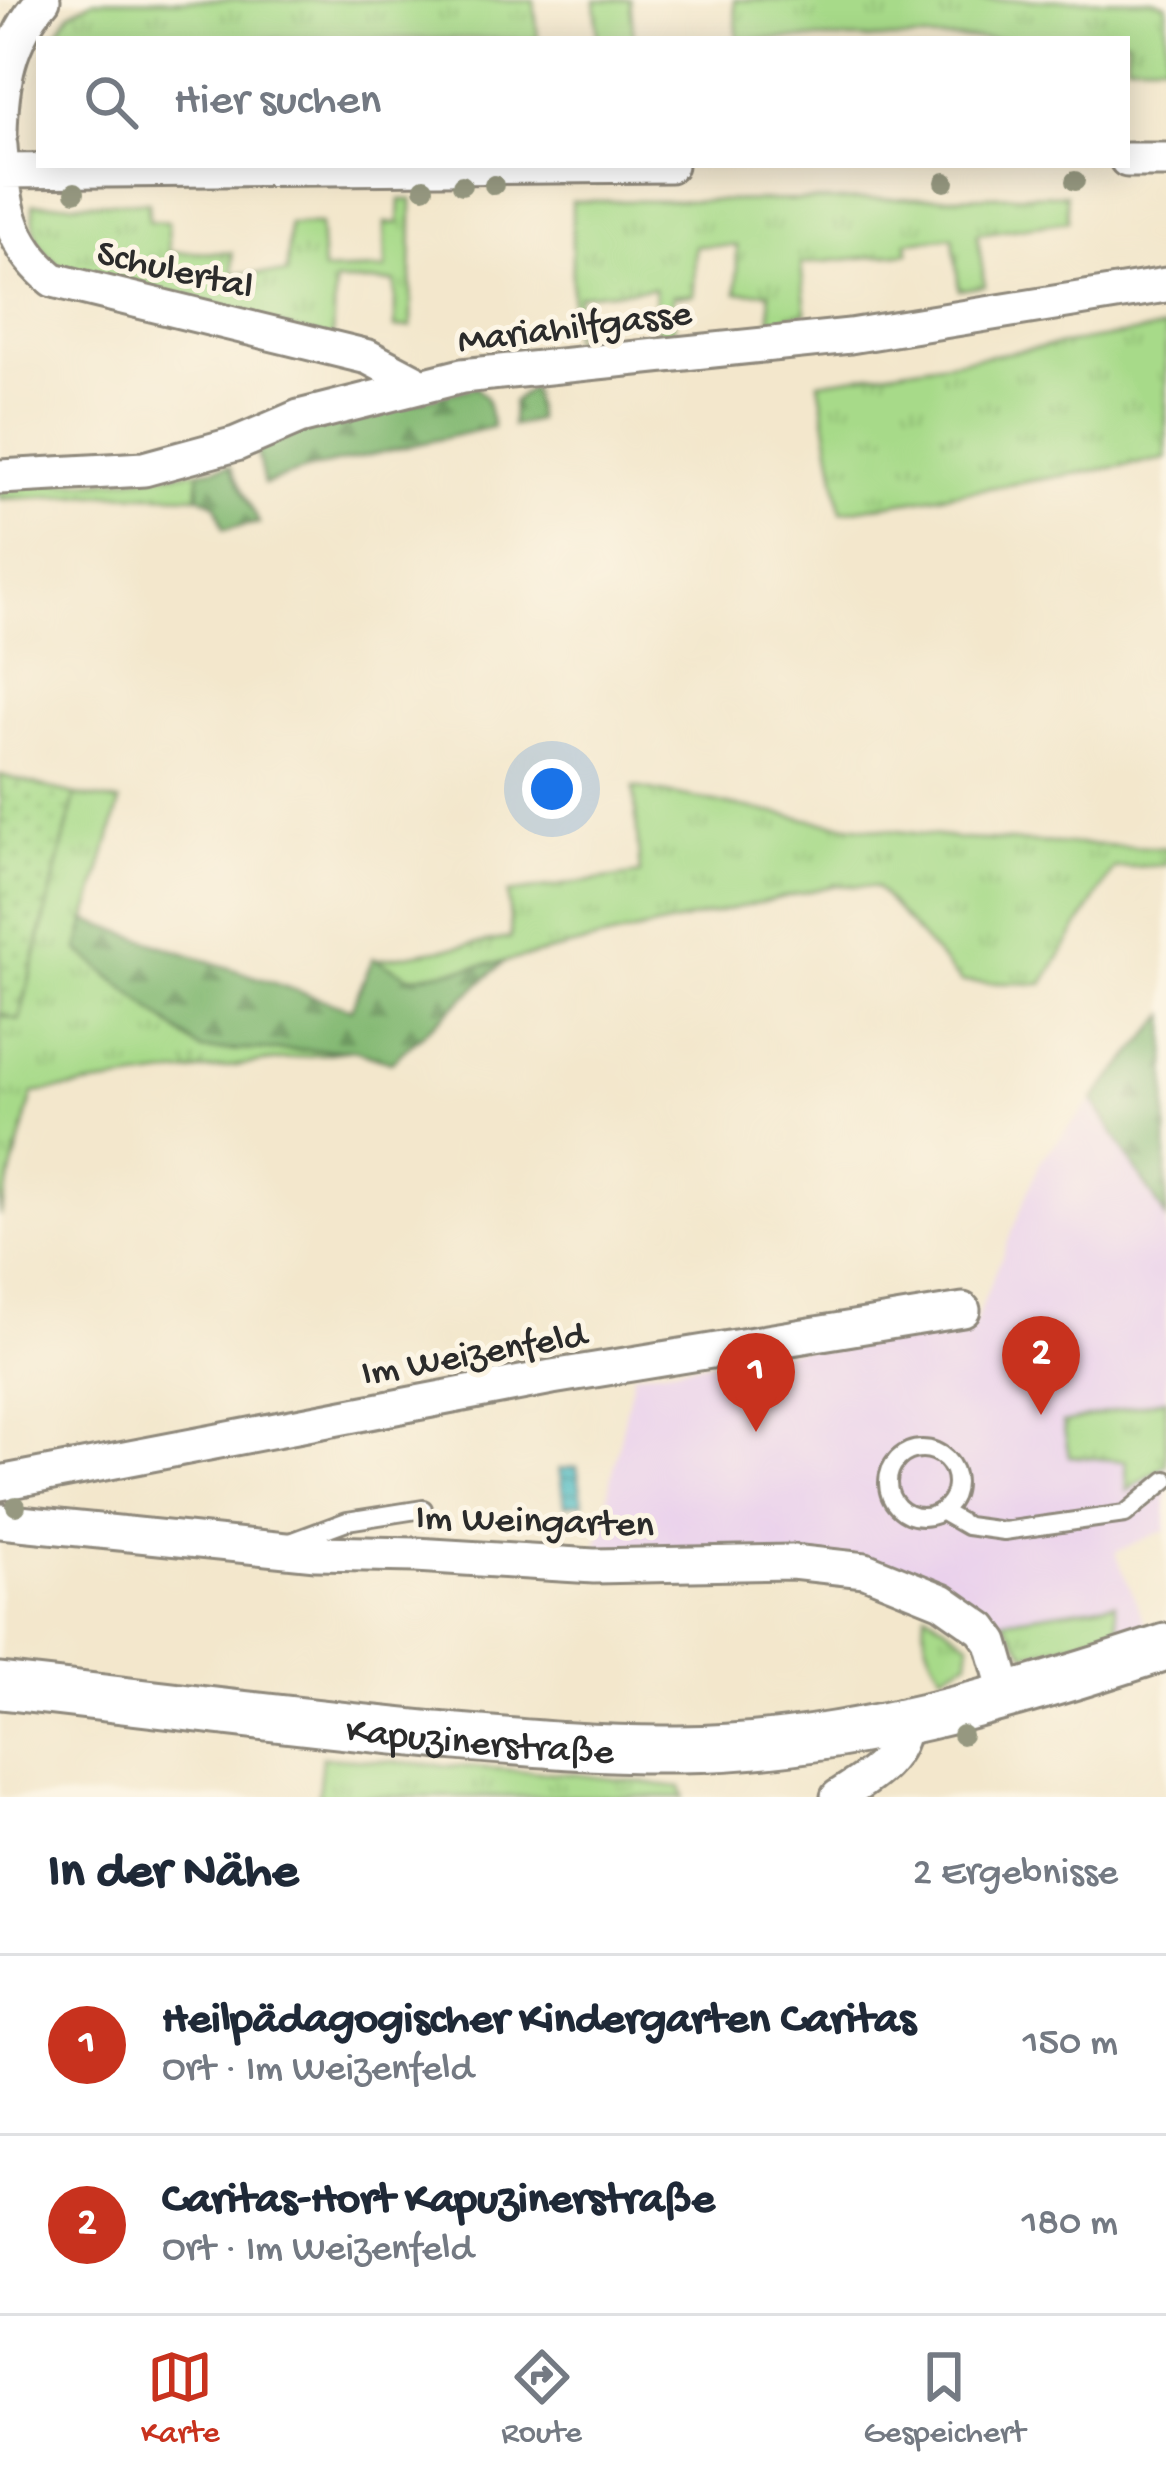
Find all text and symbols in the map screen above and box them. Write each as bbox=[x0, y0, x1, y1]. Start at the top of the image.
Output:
search box bbox=[36, 36, 1130, 168]
icon: search bbox=[78, 69, 144, 135]
text: Hier suchen bbox=[174, 76, 381, 129]
street label: Schulertal bbox=[92, 232, 257, 313]
street label: Mariahilfgasse bbox=[455, 293, 695, 367]
your location bbox=[522, 759, 582, 819]
street label: Im Weizenfeld bbox=[358, 1314, 593, 1399]
pin: 2 bbox=[1002, 1316, 1080, 1415]
pin: 1 bbox=[717, 1333, 795, 1432]
street label: Im Weingarten bbox=[415, 1497, 655, 1551]
street label: Kapuzinerstraße bbox=[343, 1710, 616, 1778]
text: In der Nähe bbox=[48, 1845, 298, 1905]
text: 2 Ergebnisse bbox=[913, 1852, 1118, 1898]
text: Heilpädagogischer Kindergarten Caritas bbox=[162, 1995, 916, 2048]
text: 1 bbox=[79, 2022, 95, 2068]
text: 150 m bbox=[1023, 2022, 1118, 2068]
text: Ort · Im Weizenfeld bbox=[162, 2048, 473, 2094]
text: Caritas-Hort Kapuzinerstraße bbox=[162, 2175, 715, 2228]
text: 2 bbox=[77, 2202, 97, 2248]
text: 180 m bbox=[1022, 2202, 1118, 2248]
text: Ort · Im Weizenfeld bbox=[162, 2228, 473, 2274]
tab: Karte bbox=[141, 2344, 220, 2454]
tab: Route bbox=[501, 2344, 582, 2454]
tab: Gespeichert bbox=[864, 2344, 1025, 2454]

